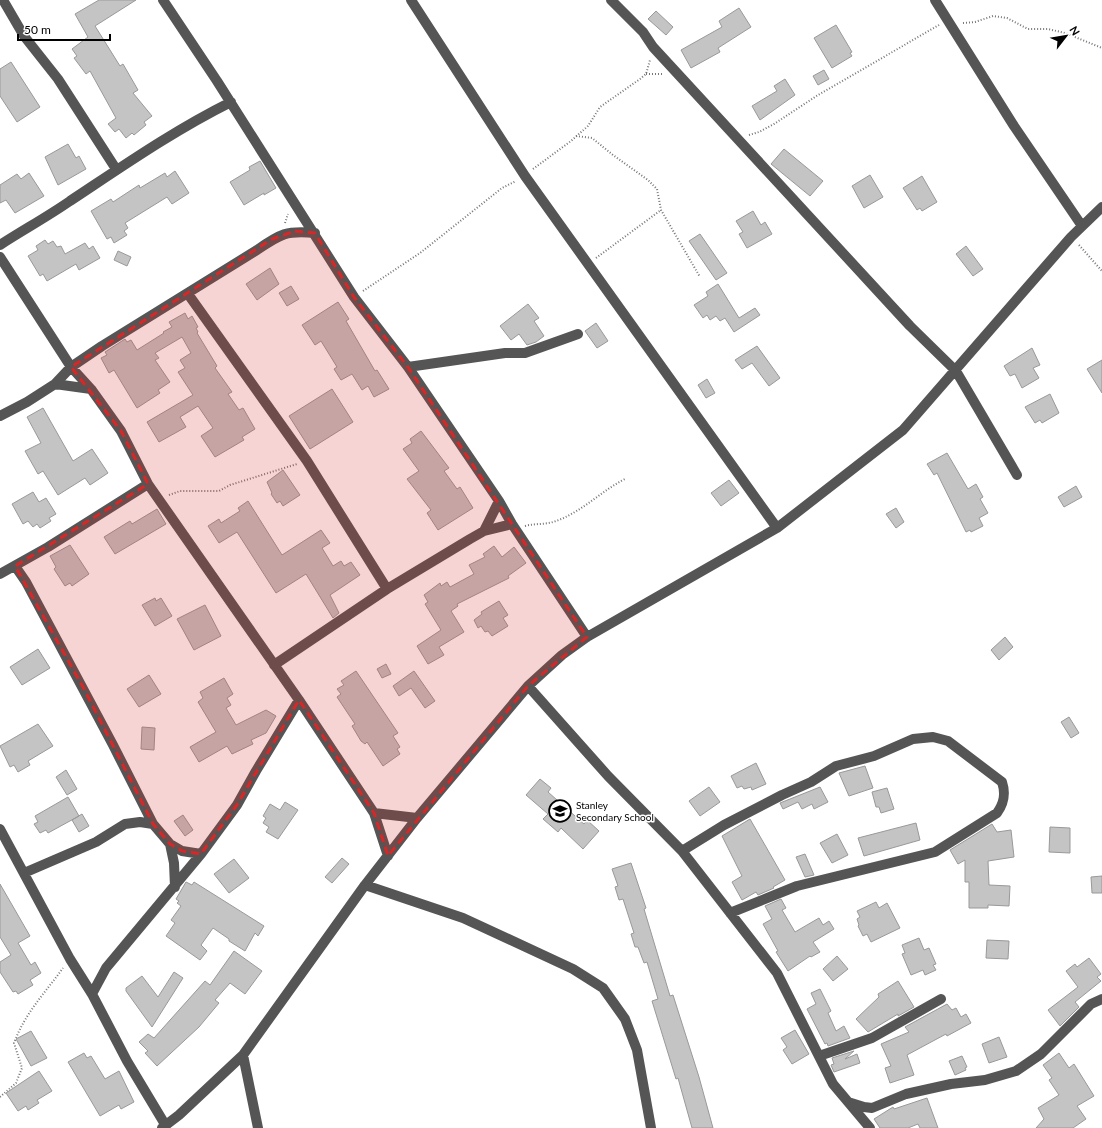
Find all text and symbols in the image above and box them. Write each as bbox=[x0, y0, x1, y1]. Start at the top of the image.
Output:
scale bar bbox=[18, 16, 110, 42]
north arrow bbox=[1046, 16, 1086, 56]
text: 50 m bbox=[24, 22, 51, 37]
text: N bbox=[1067, 24, 1083, 38]
school or university icon: Stanley Secondary School bbox=[547, 798, 573, 824]
place label: Stanley Secondary School bbox=[576, 799, 654, 823]

